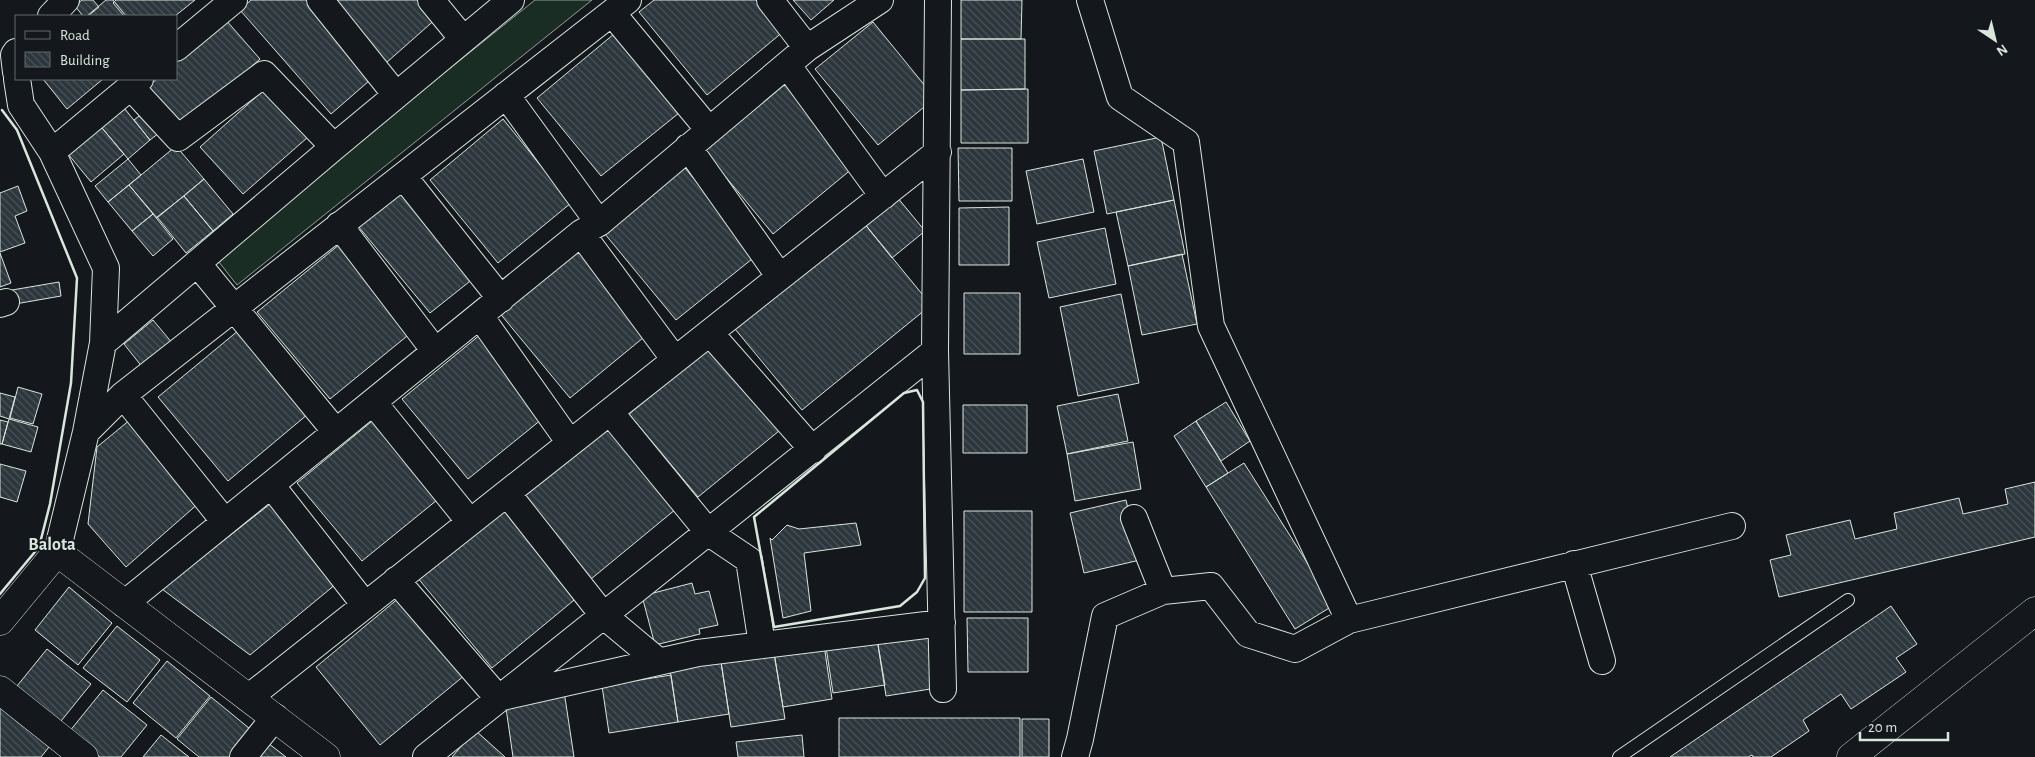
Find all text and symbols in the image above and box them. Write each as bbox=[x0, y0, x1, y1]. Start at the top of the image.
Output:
legend bbox=[15, 15, 178, 80]
north arrow bbox=[1970, 15, 2020, 65]
text: Road bbox=[60, 28, 90, 43]
text: N bbox=[1994, 41, 2010, 58]
text: Building bbox=[60, 53, 110, 68]
district label: Balota bbox=[28, 536, 76, 554]
scale bar bbox=[1860, 710, 1948, 742]
text: 20 m bbox=[1868, 720, 1897, 735]

